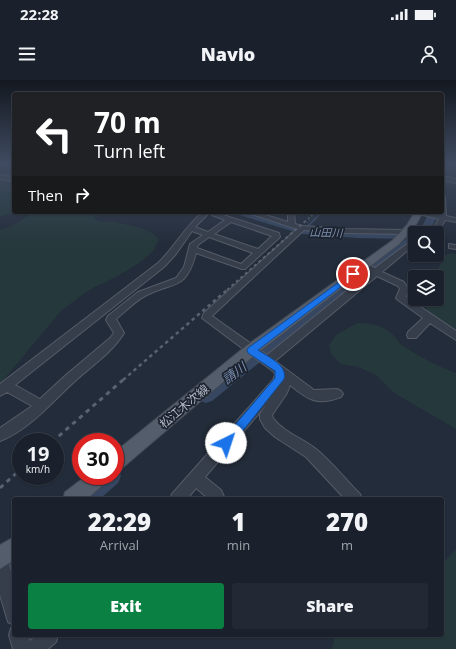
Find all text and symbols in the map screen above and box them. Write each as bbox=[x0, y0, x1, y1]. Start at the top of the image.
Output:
text: 22:28 bbox=[20, 4, 59, 24]
text: Navio bbox=[201, 42, 255, 66]
icon: menu bbox=[16, 43, 38, 65]
icon: person bbox=[418, 43, 440, 65]
text: 70 m bbox=[94, 103, 161, 141]
icon: left bbox=[28, 108, 80, 160]
text: Turn left bbox=[94, 139, 165, 163]
icon: right bbox=[71, 184, 93, 206]
text: Then bbox=[28, 185, 63, 205]
water label: 山田川 bbox=[309, 224, 344, 240]
map controls bbox=[408, 226, 444, 306]
button: search bbox=[408, 226, 444, 262]
pin bbox=[336, 257, 370, 291]
icon: arrive bbox=[342, 263, 364, 285]
button: layers bbox=[408, 270, 444, 306]
water label: 請川 bbox=[218, 357, 251, 388]
street label: 松江木次線 bbox=[156, 380, 212, 432]
position arrow bbox=[205, 422, 247, 464]
speed limit sign: 30 bbox=[72, 433, 124, 485]
text: 19 bbox=[27, 440, 49, 467]
text: km/h bbox=[26, 462, 50, 476]
text: 22:29 bbox=[88, 505, 151, 538]
text: 1 bbox=[231, 505, 246, 538]
text: 270 bbox=[326, 505, 368, 538]
text: Arrival bbox=[100, 536, 139, 554]
text: min bbox=[227, 536, 250, 554]
text: m bbox=[341, 536, 353, 554]
button: Exit bbox=[28, 583, 224, 629]
button: Share bbox=[232, 583, 428, 629]

